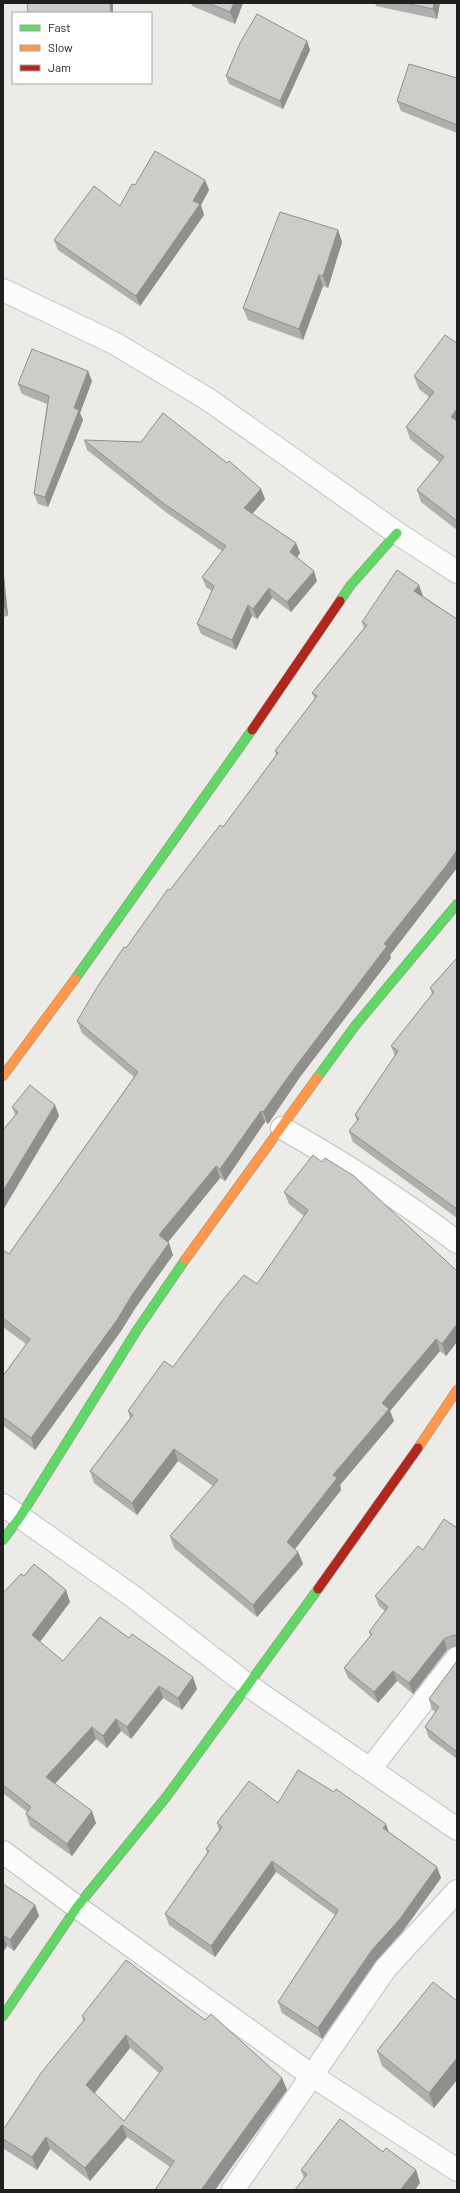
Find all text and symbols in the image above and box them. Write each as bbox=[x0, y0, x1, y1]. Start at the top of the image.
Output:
legend bbox=[12, 12, 152, 84]
text: Fast bbox=[48, 20, 71, 34]
text: Slow bbox=[48, 40, 73, 54]
text: Jam bbox=[48, 60, 71, 74]

